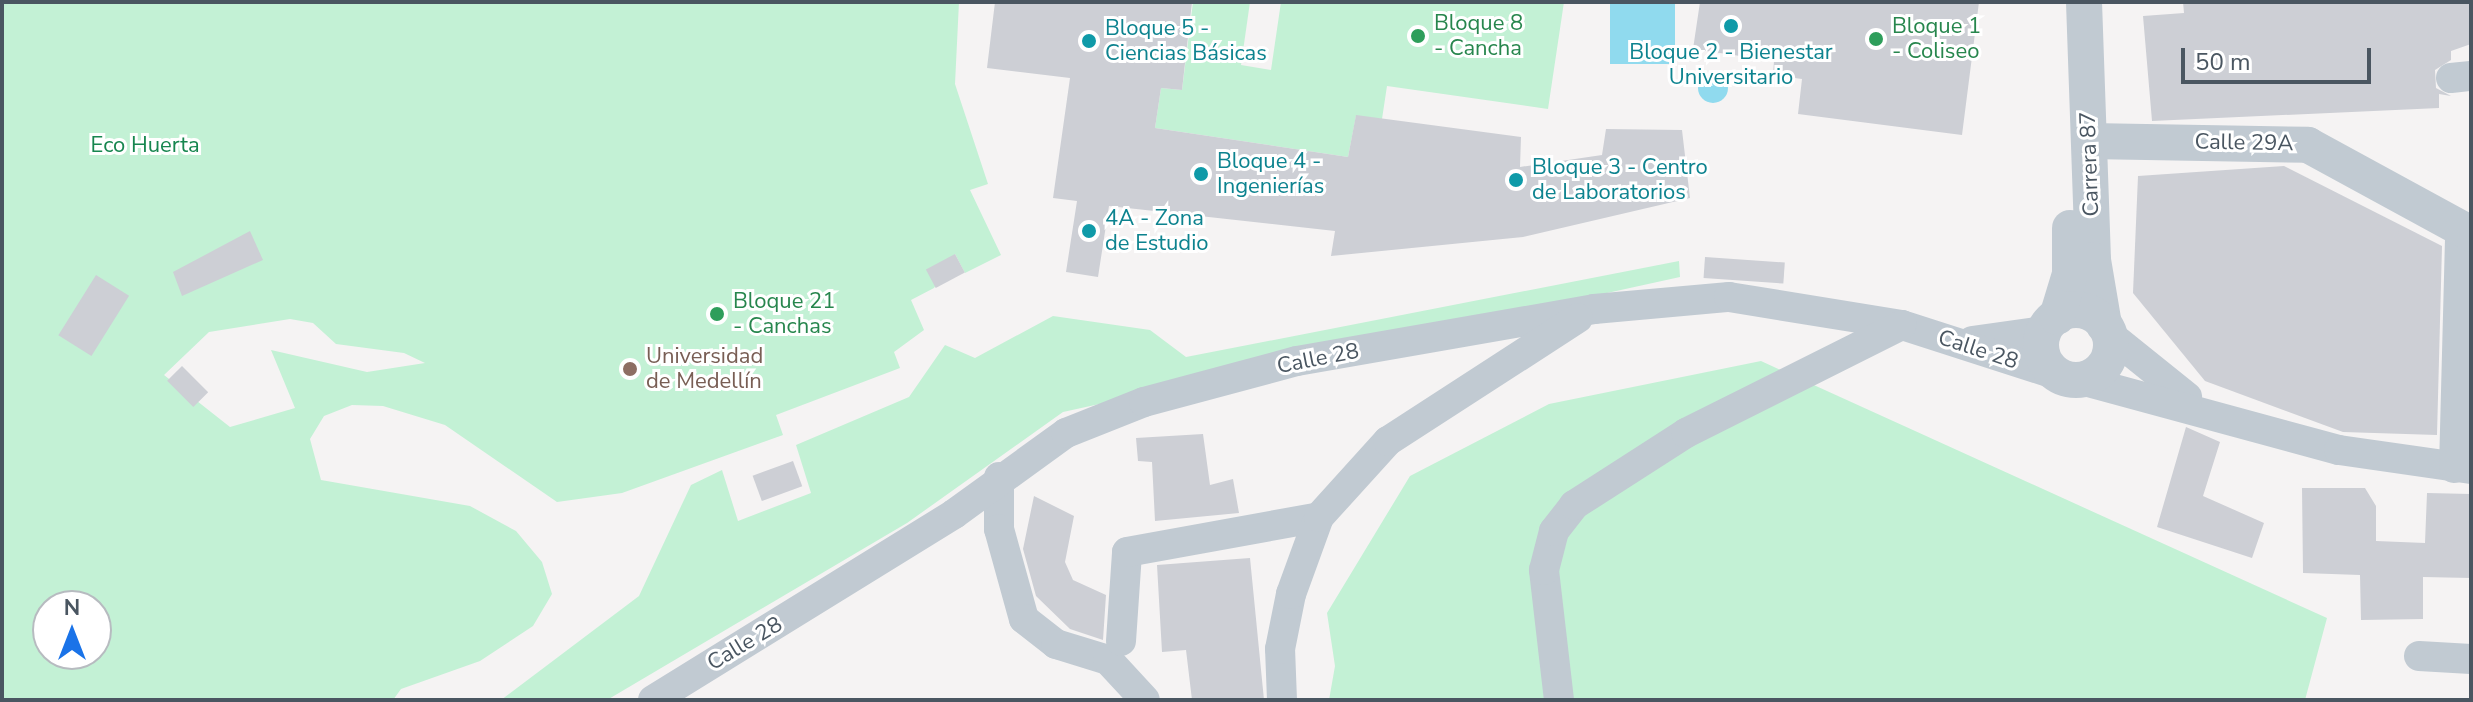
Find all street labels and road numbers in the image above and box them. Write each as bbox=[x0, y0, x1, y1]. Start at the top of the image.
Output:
street label: Carrera 87 bbox=[2075, 111, 2105, 217]
street label: Calle 29A bbox=[2194, 129, 2294, 157]
street label: Calle 28 bbox=[1935, 325, 2021, 375]
street label: Calle 28 bbox=[1275, 338, 1361, 380]
street label: Calle 28 bbox=[703, 611, 787, 677]

